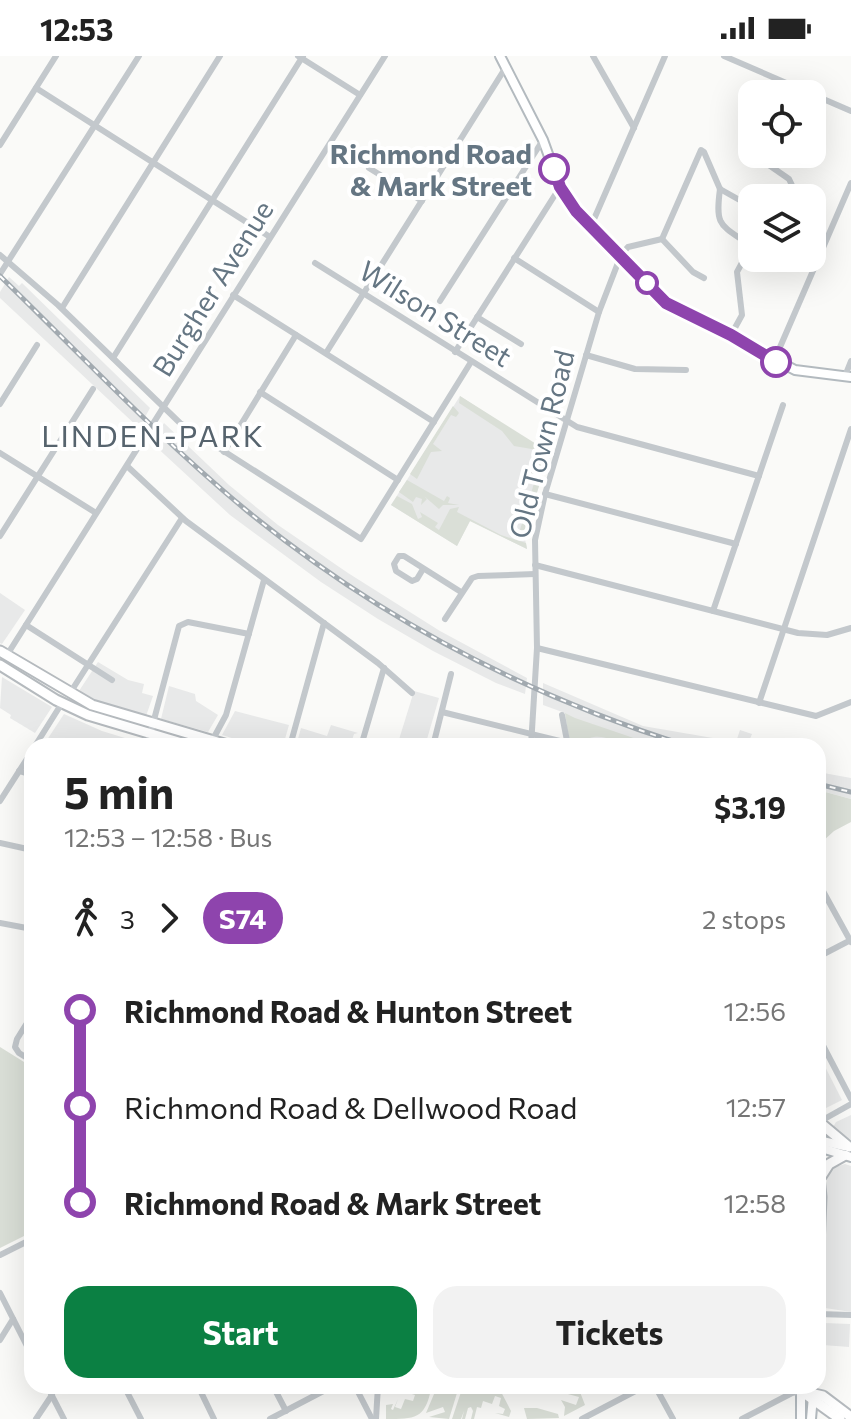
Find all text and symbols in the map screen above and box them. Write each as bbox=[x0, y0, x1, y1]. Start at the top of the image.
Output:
text: 12:53 bbox=[40, 10, 114, 47]
map controls bbox=[738, 80, 826, 272]
button: locate bbox=[738, 80, 826, 168]
place label: Richmond Road & Mark Street bbox=[330, 136, 532, 202]
marker: Richmond Road & Mark Street bbox=[539, 154, 569, 184]
button: layers bbox=[738, 184, 826, 272]
street label: Burgher Avenue bbox=[144, 194, 280, 382]
street label: Wilson Street bbox=[354, 253, 518, 373]
unlabelled marker bbox=[636, 272, 658, 294]
street label: Old Town Road bbox=[501, 346, 581, 542]
unlabelled marker bbox=[761, 347, 791, 377]
district label: LINDEN-PARK bbox=[41, 416, 265, 453]
text: 5 min bbox=[64, 764, 174, 818]
text: $3.19 bbox=[714, 788, 786, 825]
text: 12:53 – 12:58 · Bus bbox=[64, 821, 272, 852]
icon: walk bbox=[64, 896, 108, 940]
icon: forward bbox=[147, 896, 191, 940]
text: S74 bbox=[219, 901, 267, 935]
text: 3 bbox=[120, 903, 135, 934]
text: 2 stops bbox=[702, 903, 786, 934]
text: Richmond Road & Hunton Street bbox=[124, 992, 572, 1029]
text: 12:56 bbox=[724, 995, 786, 1026]
text: Richmond Road & Dellwood Road bbox=[124, 1088, 577, 1125]
text: 12:57 bbox=[726, 1091, 786, 1122]
text: Richmond Road & Mark Street bbox=[124, 1184, 541, 1221]
text: 12:58 bbox=[724, 1187, 786, 1218]
button: Start bbox=[64, 1286, 417, 1378]
button: Tickets bbox=[433, 1286, 786, 1378]

